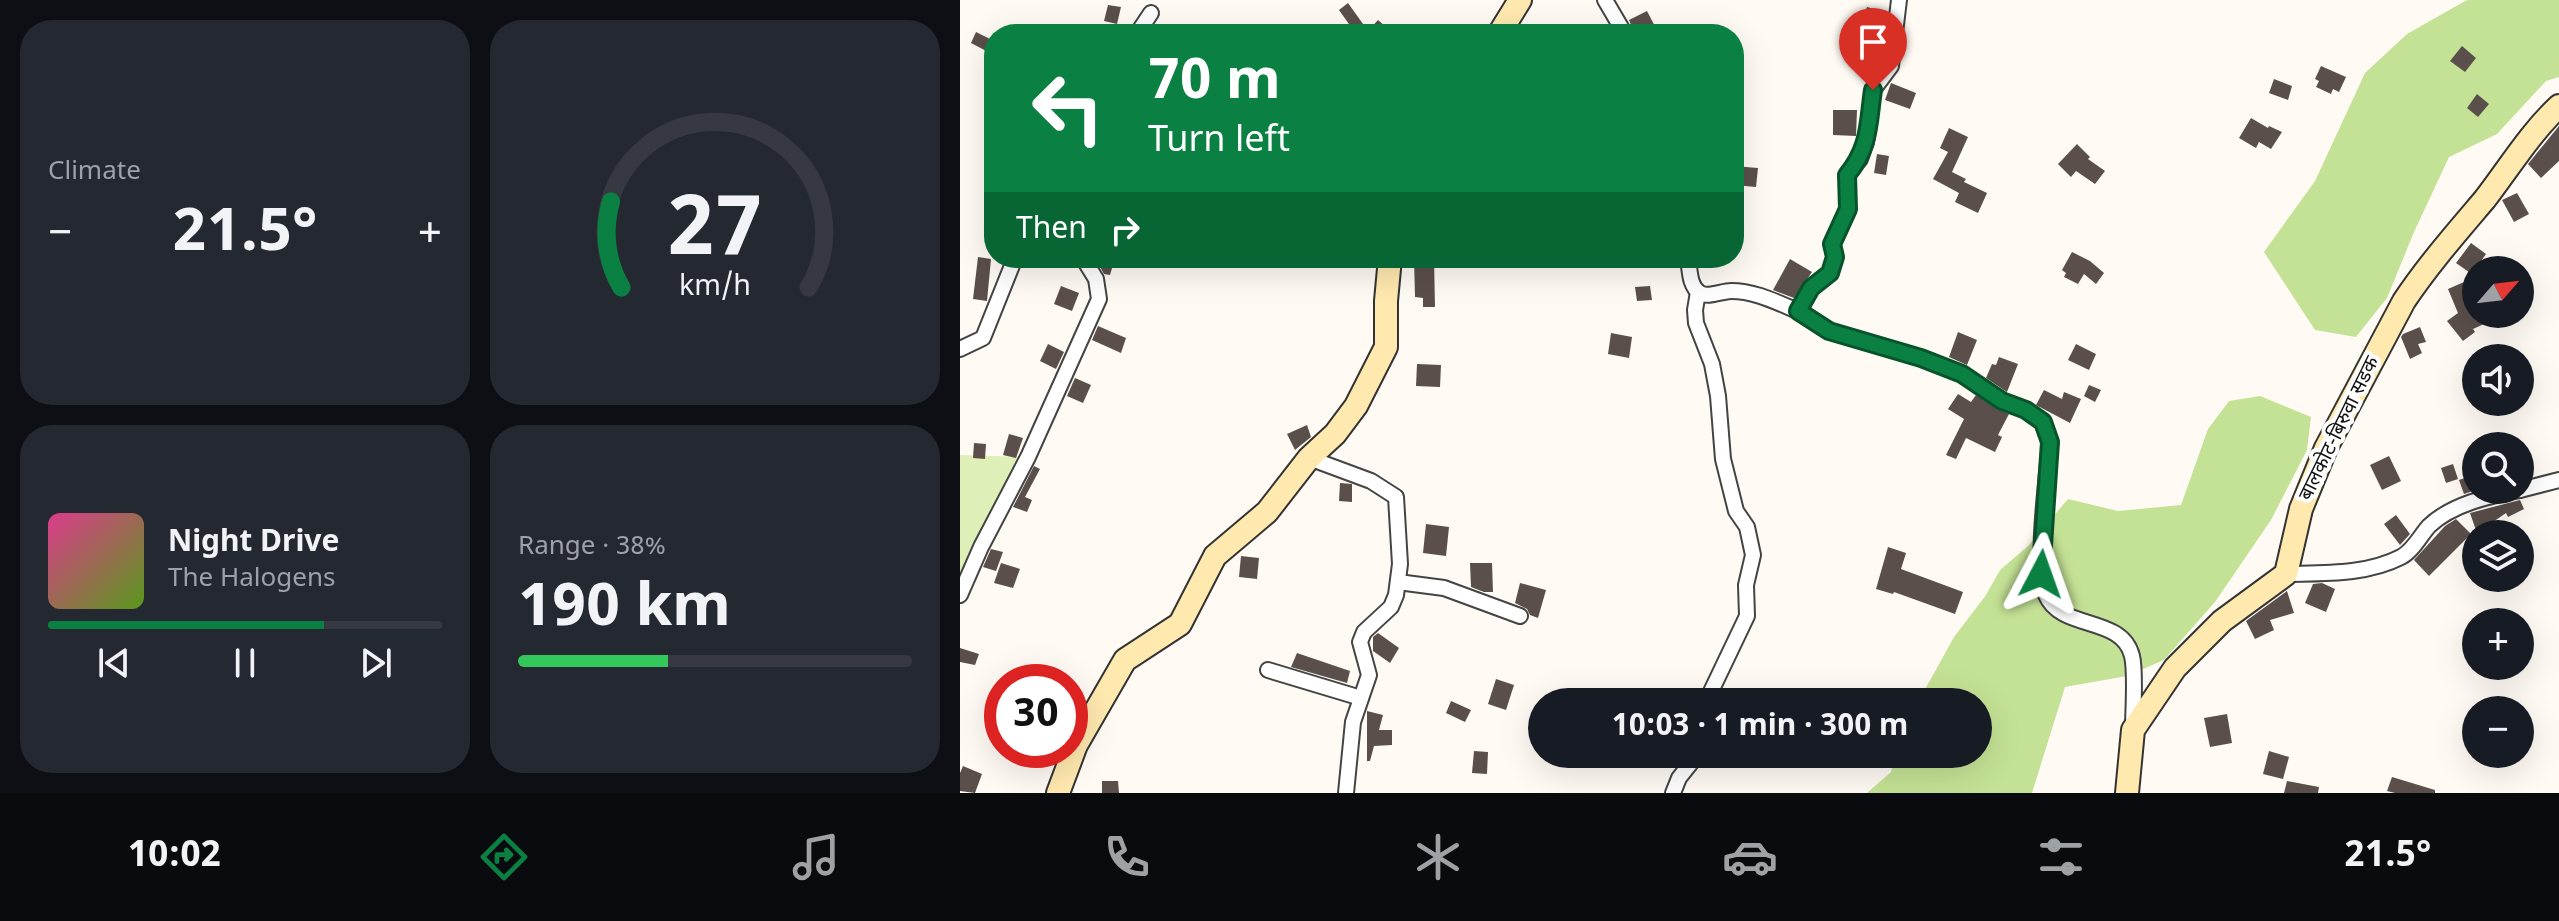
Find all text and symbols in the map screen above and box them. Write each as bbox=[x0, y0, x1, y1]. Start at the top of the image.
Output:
pin bbox=[1839, 8, 1907, 90]
icon: arrive bbox=[1851, 20, 1895, 64]
text: 70 m bbox=[1148, 48, 1281, 121]
icon: left bbox=[1016, 56, 1120, 160]
text: Turn left bbox=[1148, 119, 1290, 166]
text: Climate bbox=[48, 156, 141, 190]
text: 27 bbox=[668, 179, 762, 288]
text: 21.5° bbox=[173, 196, 317, 274]
text: − bbox=[48, 207, 72, 264]
text: + bbox=[418, 207, 442, 264]
icon: right bbox=[1103, 208, 1147, 252]
text: Then bbox=[1016, 211, 1087, 250]
north arrow bbox=[2462, 256, 2534, 328]
map controls bbox=[2462, 256, 2534, 768]
text: km/h bbox=[679, 269, 751, 307]
button: sound bbox=[2462, 344, 2534, 416]
street label: बालकोट-बिरुवा सडक bbox=[2293, 352, 2386, 505]
button: search bbox=[2462, 432, 2534, 504]
button: layers bbox=[2462, 520, 2534, 592]
text: Night Drive bbox=[168, 524, 339, 563]
text: Range · 38% bbox=[518, 531, 666, 565]
position arrow bbox=[1999, 532, 2083, 616]
text: The Halogens bbox=[168, 563, 335, 597]
text: 190 km bbox=[518, 571, 731, 649]
button: + bbox=[2462, 608, 2534, 680]
icon: previous bbox=[92, 641, 136, 685]
icon: pause bbox=[223, 641, 267, 685]
icon: next bbox=[354, 641, 398, 685]
speed limit sign: 30 bbox=[984, 664, 1088, 768]
button: − bbox=[2462, 696, 2534, 768]
text: 10:03 · 1 min · 300 m bbox=[1612, 708, 1908, 747]
icon: directions bbox=[476, 829, 532, 885]
icon: music bbox=[788, 829, 844, 885]
icon: phone bbox=[1099, 829, 1155, 885]
icon: climate bbox=[1410, 829, 1466, 885]
icon: car bbox=[1722, 829, 1778, 885]
icon: filters bbox=[2033, 829, 2089, 885]
text: 10:02 bbox=[128, 834, 221, 881]
text: 21.5° bbox=[2344, 834, 2431, 881]

